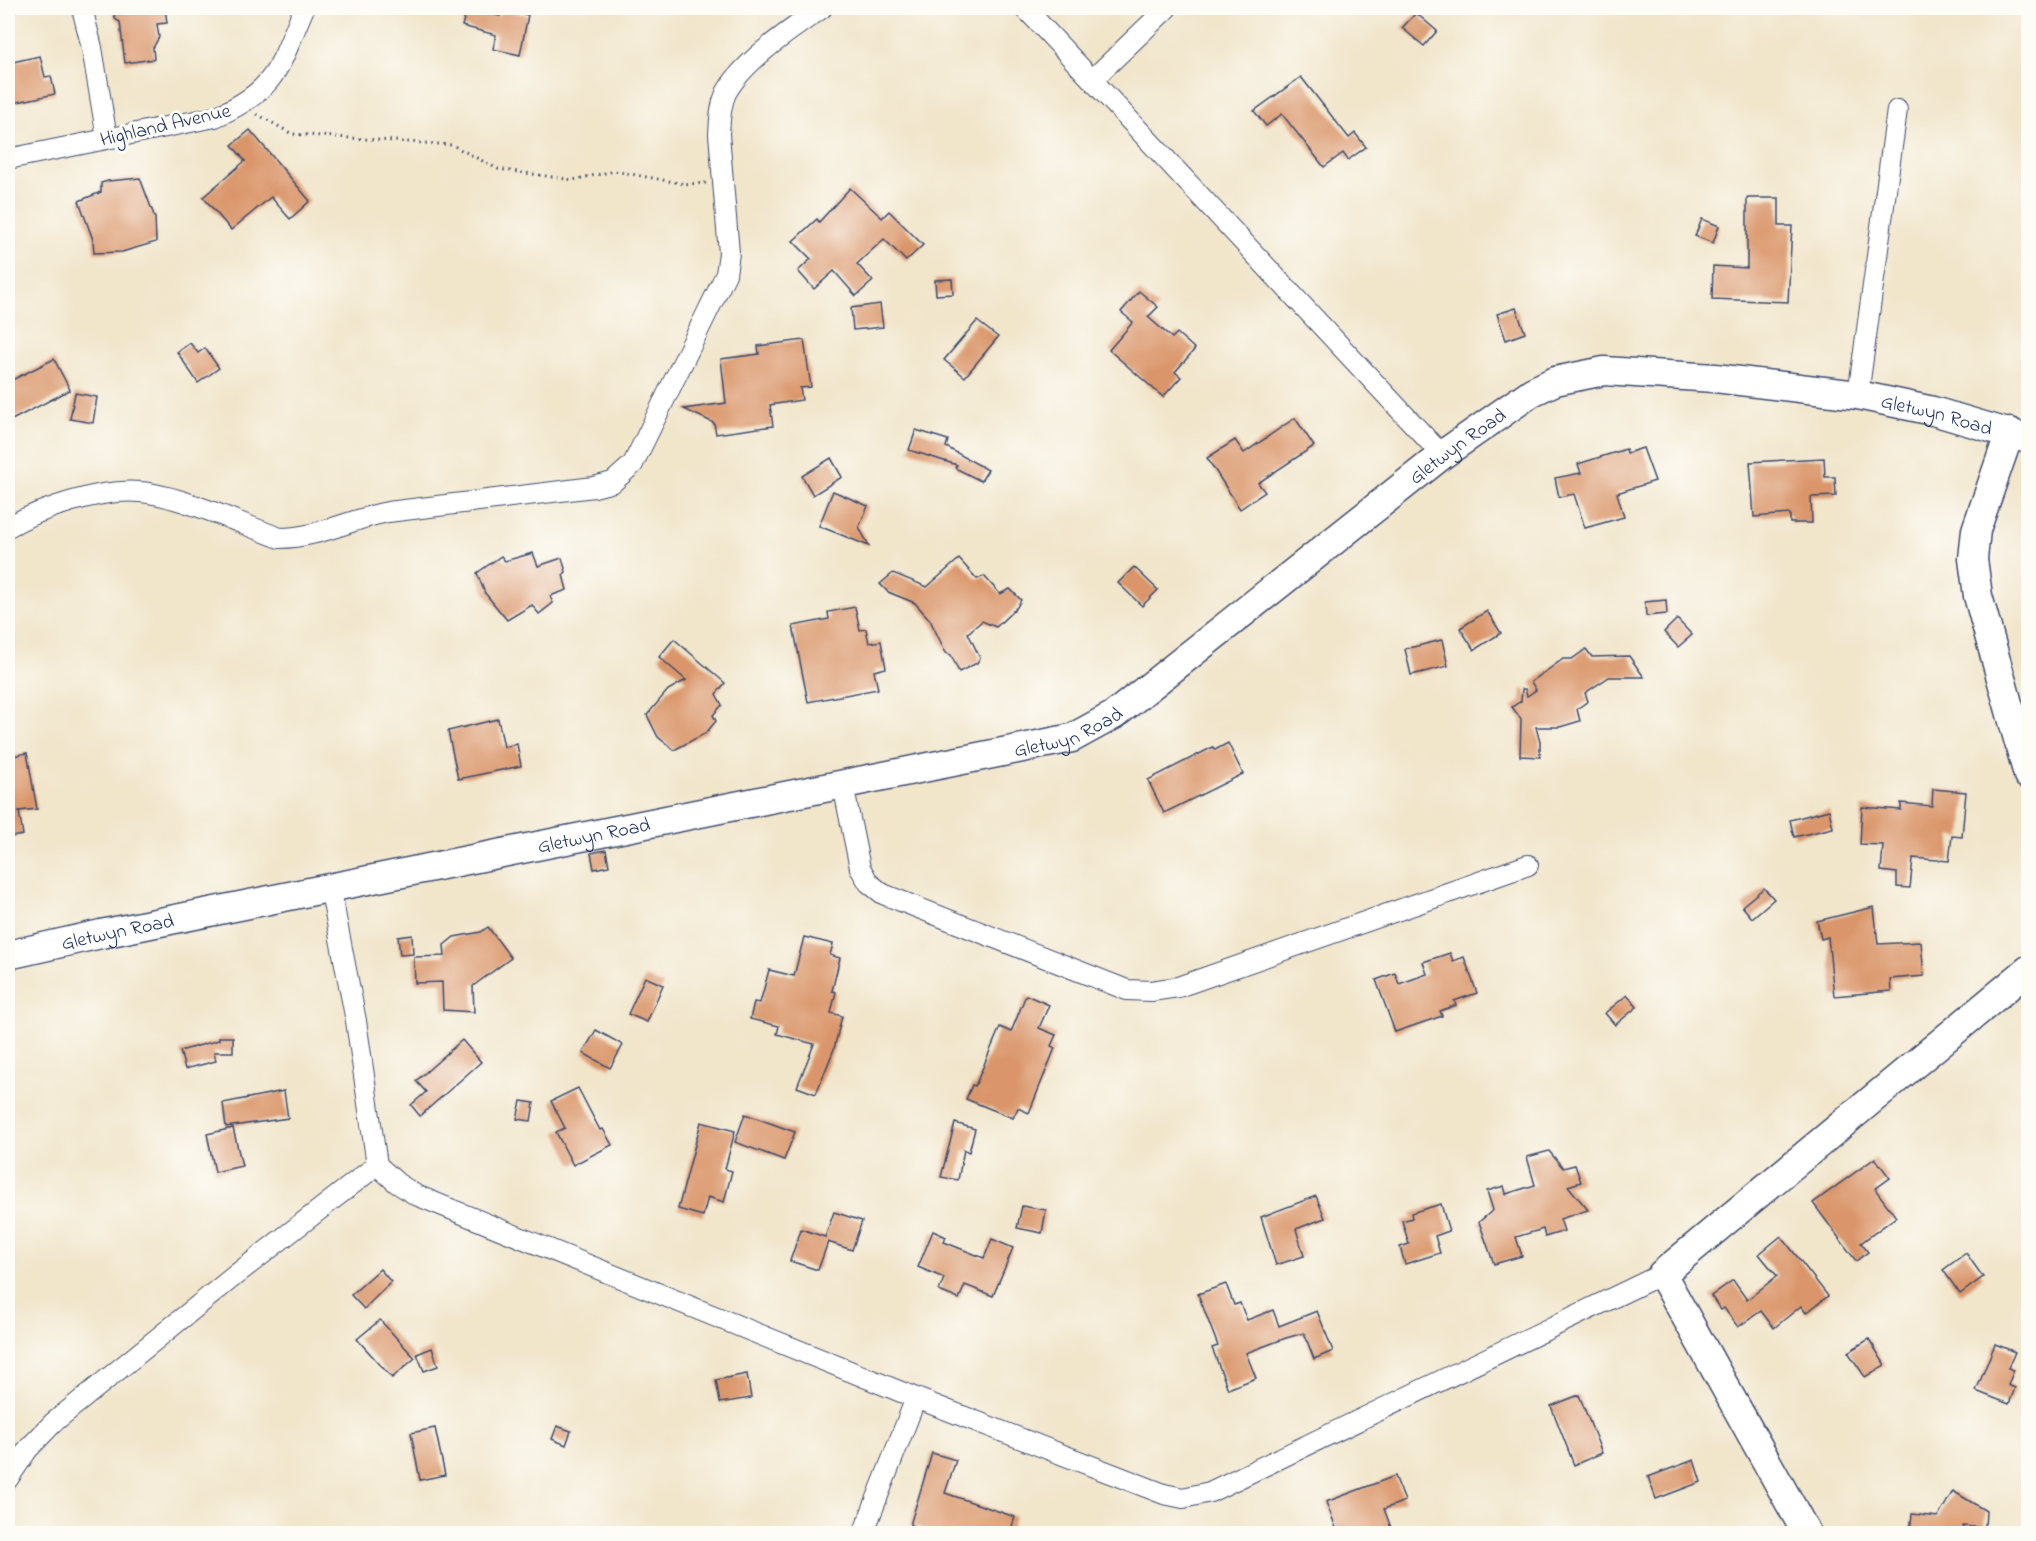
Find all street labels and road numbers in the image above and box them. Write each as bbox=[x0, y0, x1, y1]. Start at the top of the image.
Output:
street label: Highland Avenue bbox=[98, 97, 234, 156]
street label: Gletwyn Road bbox=[1878, 388, 1995, 445]
street label: Gletwyn Road bbox=[1404, 402, 1513, 493]
street label: Gletwyn Road bbox=[1012, 701, 1130, 766]
street label: Gletwyn Road bbox=[535, 811, 653, 863]
street label: Gletwyn Road bbox=[59, 908, 177, 959]

